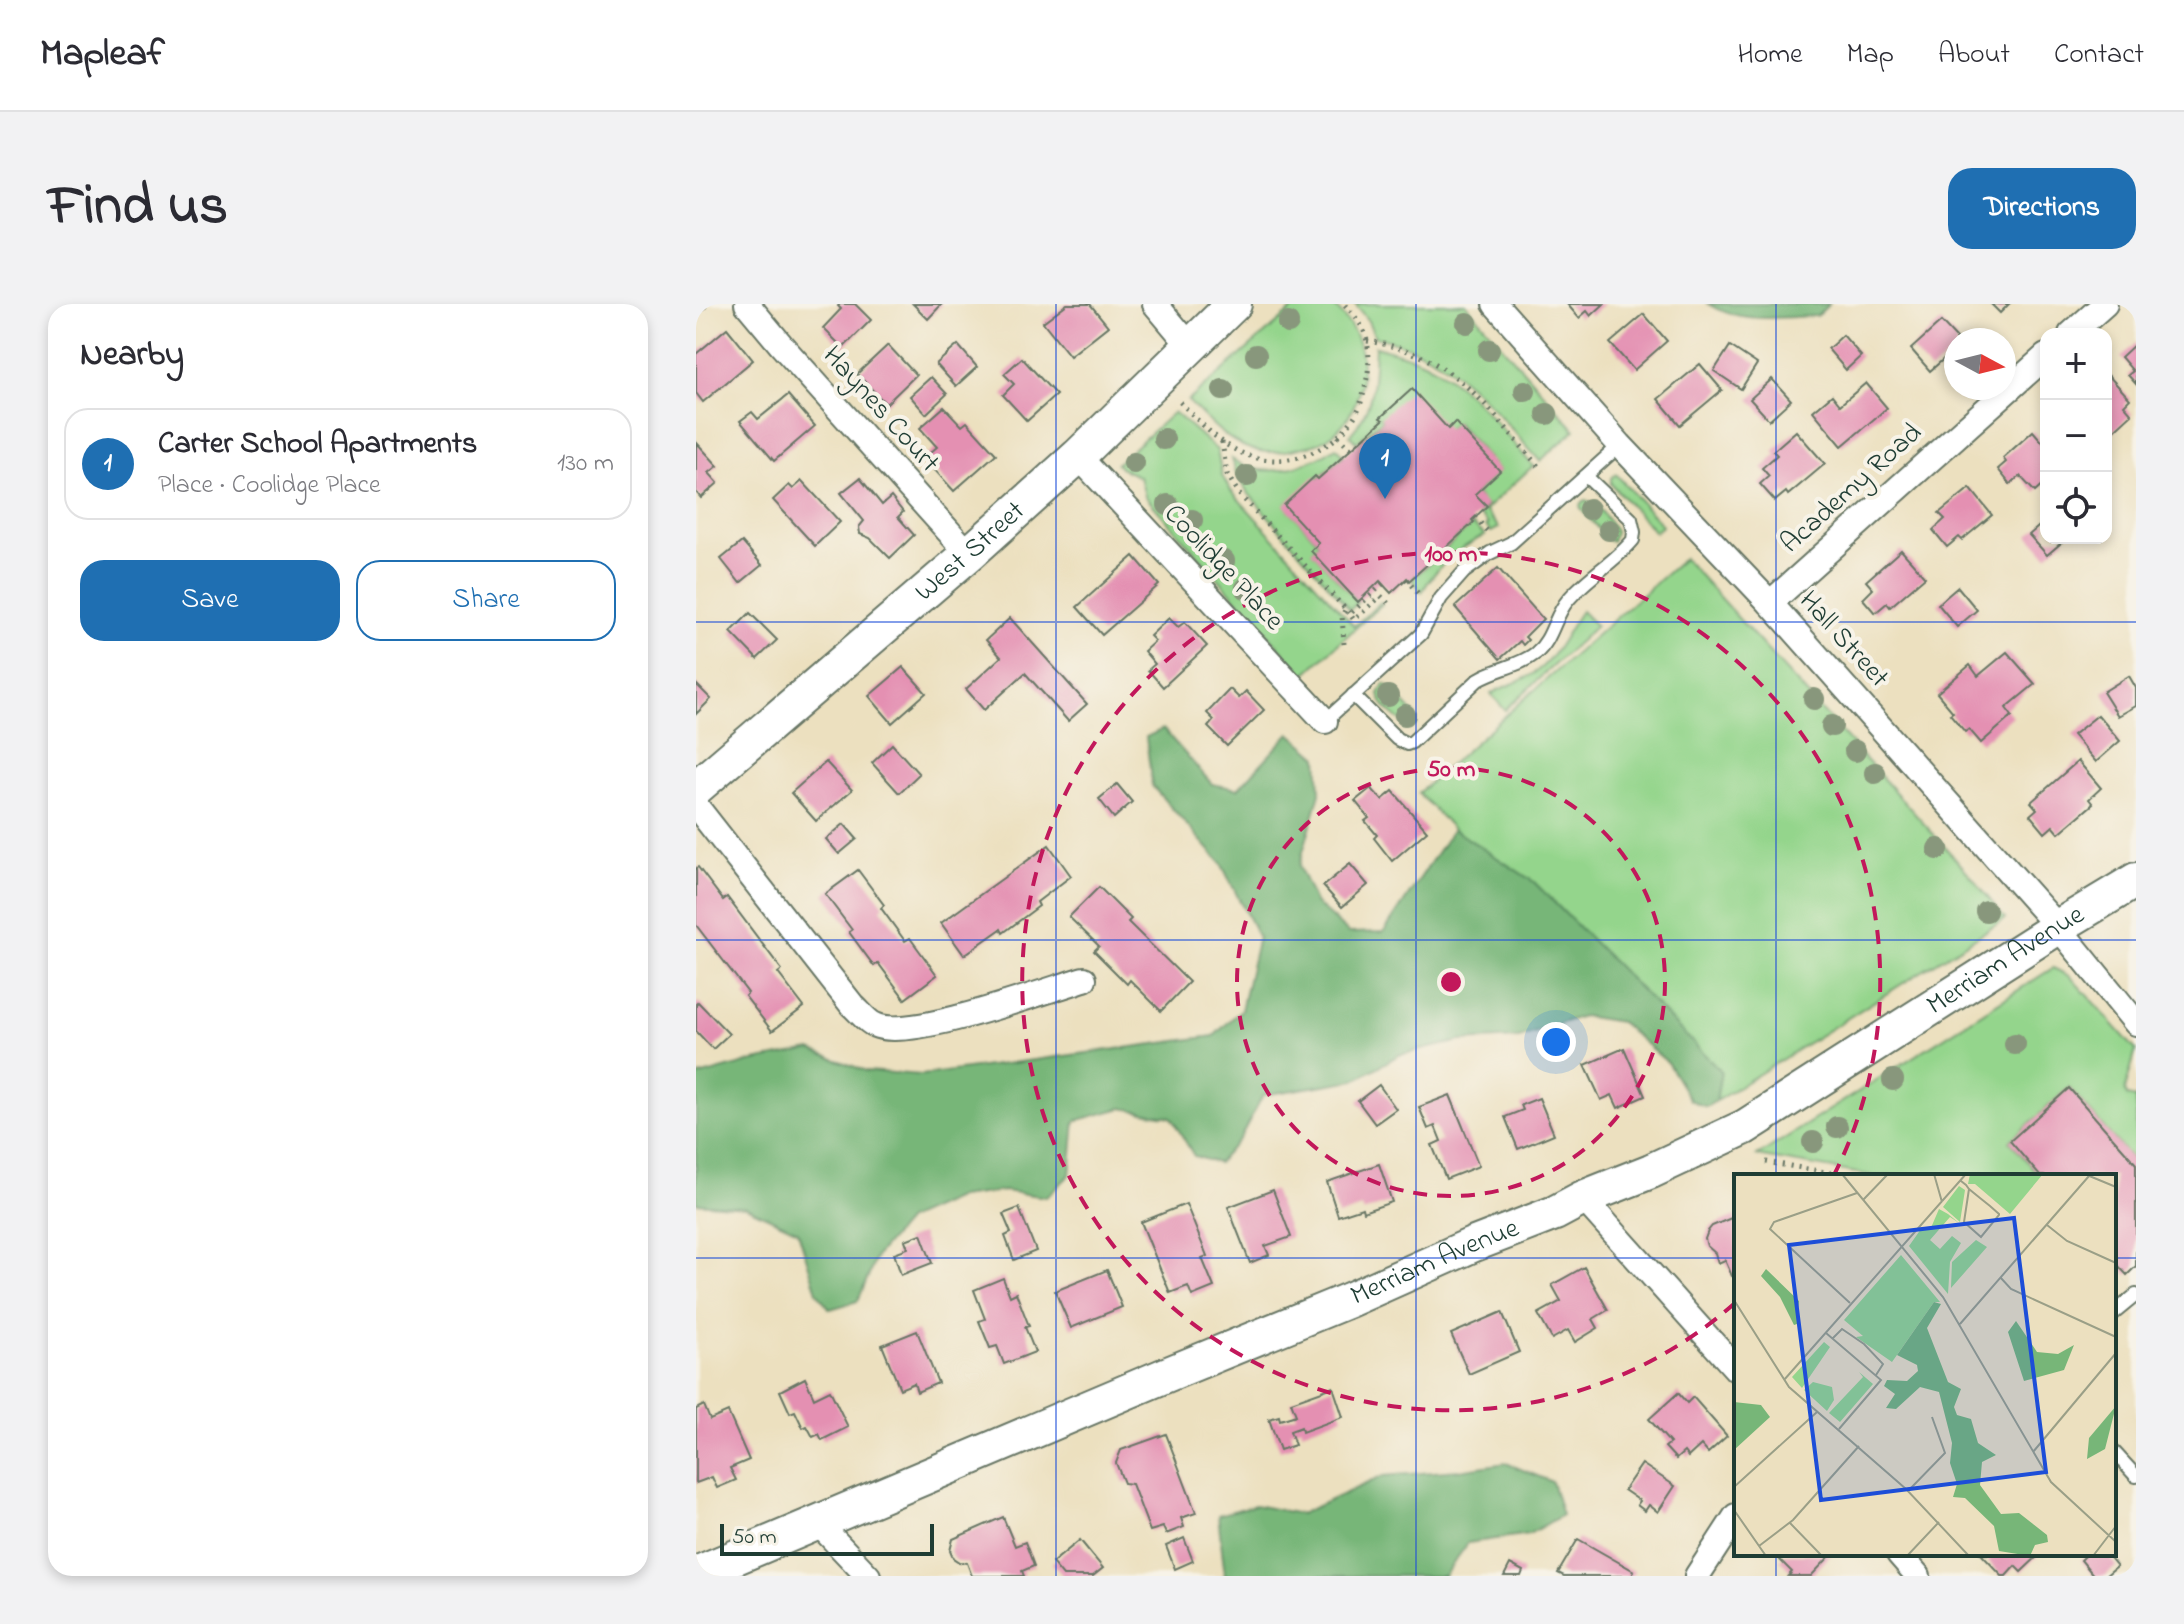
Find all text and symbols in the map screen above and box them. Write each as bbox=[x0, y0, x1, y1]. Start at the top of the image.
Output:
text: Mapleaf bbox=[40, 27, 165, 83]
text: Home bbox=[1737, 35, 1803, 76]
text: Map bbox=[1847, 35, 1894, 76]
text: About bbox=[1938, 35, 2010, 76]
text: Contact bbox=[2054, 35, 2144, 76]
text: Find us bbox=[48, 168, 228, 249]
button: Directions bbox=[1948, 168, 2136, 249]
north arrow bbox=[1944, 328, 2016, 400]
map controls bbox=[2040, 328, 2112, 544]
button: + bbox=[2040, 328, 2112, 400]
text: Nearby bbox=[80, 331, 184, 381]
street label: Haynes Court bbox=[812, 337, 948, 483]
button: − bbox=[2040, 400, 2112, 472]
street label: Academy Road bbox=[1772, 414, 1932, 564]
text: Carter School Apartments bbox=[158, 423, 477, 467]
pin: 1 bbox=[1359, 433, 1411, 499]
text: 1 bbox=[104, 445, 112, 483]
text: 130 m bbox=[557, 445, 614, 483]
text: Place · Coolidge Place bbox=[158, 467, 381, 505]
button: locate bbox=[2040, 472, 2112, 544]
street label: West Street bbox=[906, 492, 1035, 612]
street label: Coolidge Place bbox=[1153, 495, 1293, 641]
text: 100 m bbox=[1425, 538, 1478, 573]
button: Save bbox=[80, 560, 340, 641]
button: Share bbox=[356, 560, 616, 641]
street label: Hall Street bbox=[1788, 582, 1898, 698]
text: 50 m bbox=[1427, 753, 1476, 788]
street label: Merriam Avenue bbox=[1919, 895, 2093, 1026]
centre of rings bbox=[1437, 968, 1465, 996]
your location bbox=[1536, 1022, 1576, 1062]
inset map bbox=[1734, 1174, 2116, 1556]
street label: Merriam Avenue bbox=[1344, 1208, 1525, 1317]
scale bar bbox=[720, 1520, 934, 1556]
text: 50 m bbox=[732, 1522, 777, 1554]

